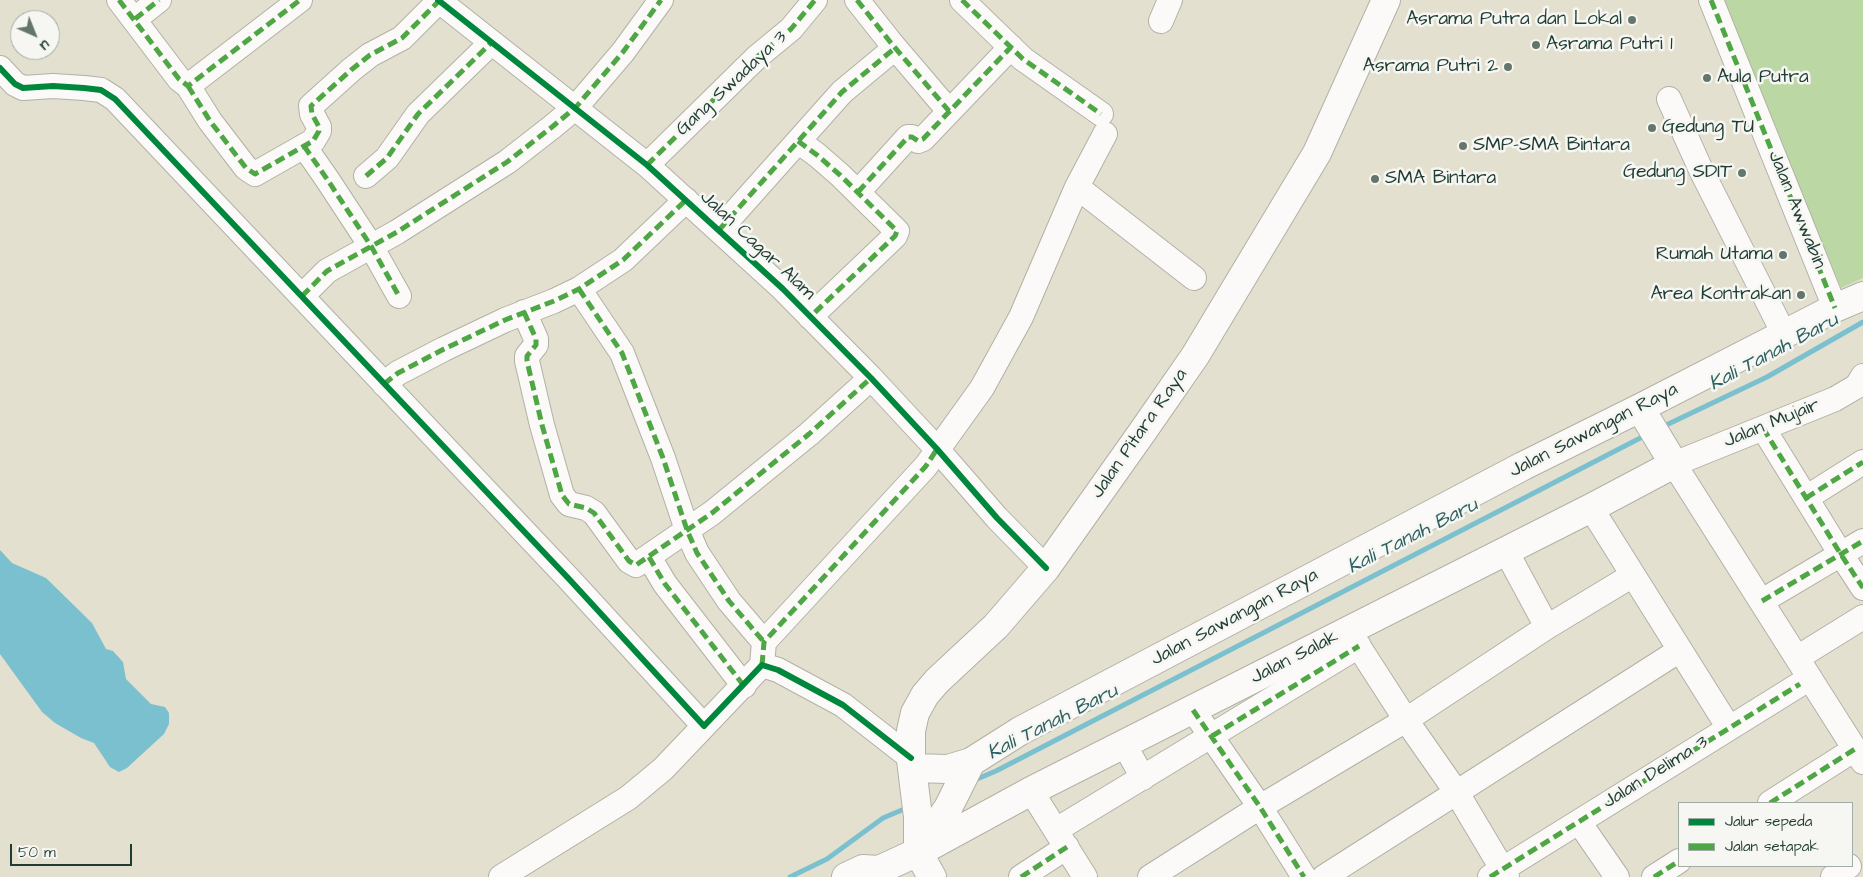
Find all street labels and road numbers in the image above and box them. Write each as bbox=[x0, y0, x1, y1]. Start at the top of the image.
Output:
street label: Gang Swadaya 3 bbox=[672, 27, 792, 141]
street label: Jalan Awwabin bbox=[1762, 148, 1830, 272]
street label: Jalan Cagar Alam bbox=[694, 187, 820, 305]
street label: Jalan Pitara Raya bbox=[1087, 365, 1193, 503]
street label: Jalan Sawangan Raya bbox=[1506, 379, 1682, 483]
street label: Jalan Mujair bbox=[1721, 394, 1823, 454]
street label: Jalan Sawangan Raya bbox=[1148, 564, 1322, 672]
street label: Jalan Salak bbox=[1247, 626, 1343, 690]
street label: Jalan Delima 3 bbox=[1599, 732, 1713, 814]

